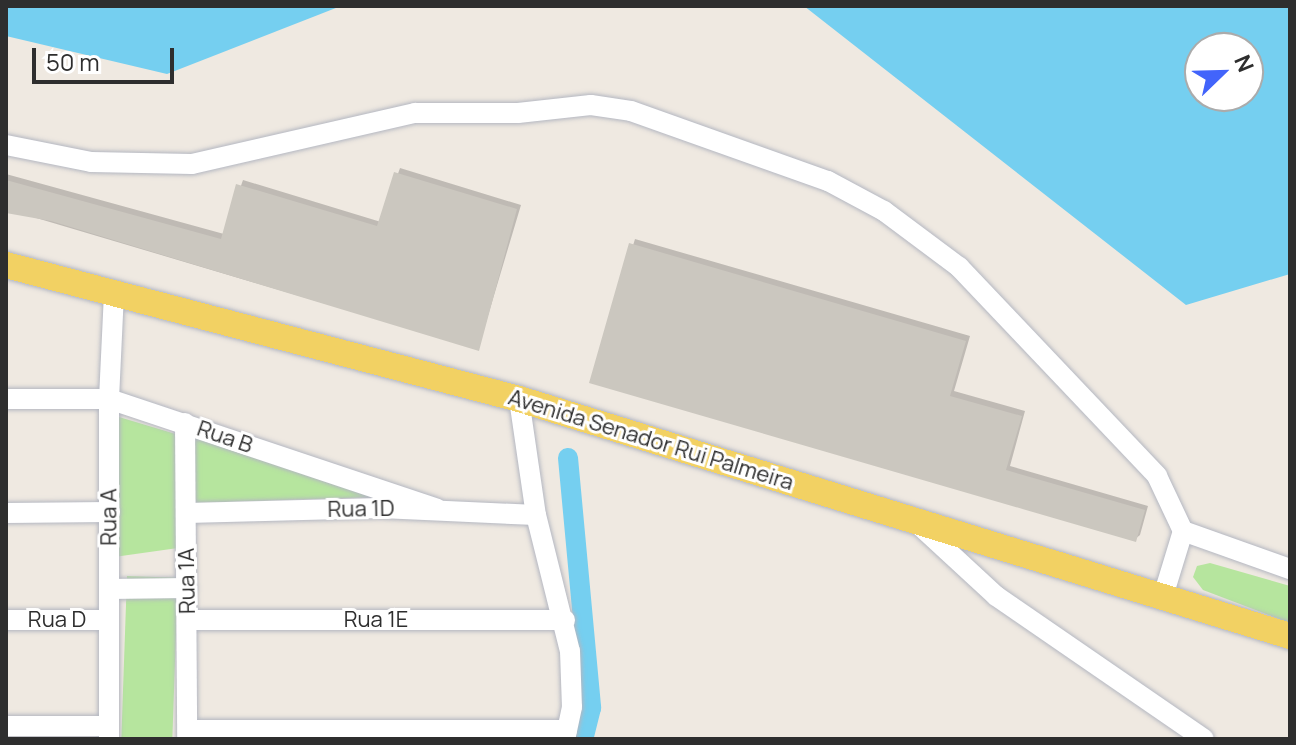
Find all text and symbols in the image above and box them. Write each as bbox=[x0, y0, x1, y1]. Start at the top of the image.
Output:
scale bar bbox=[36, 32, 178, 82]
north arrow bbox=[1184, 32, 1264, 112]
text: 50 m bbox=[46, 45, 100, 78]
text: N bbox=[1227, 50, 1261, 77]
street label: Avenida Senador Rui Palmeira bbox=[505, 384, 797, 496]
street label: Rua B bbox=[194, 415, 256, 459]
street label: Rua A bbox=[96, 488, 122, 546]
street label: Rua 1D bbox=[327, 495, 395, 523]
street label: Rua 1A bbox=[173, 548, 201, 614]
street label: Rua D bbox=[28, 607, 86, 633]
street label: Rua 1E bbox=[344, 607, 408, 633]

